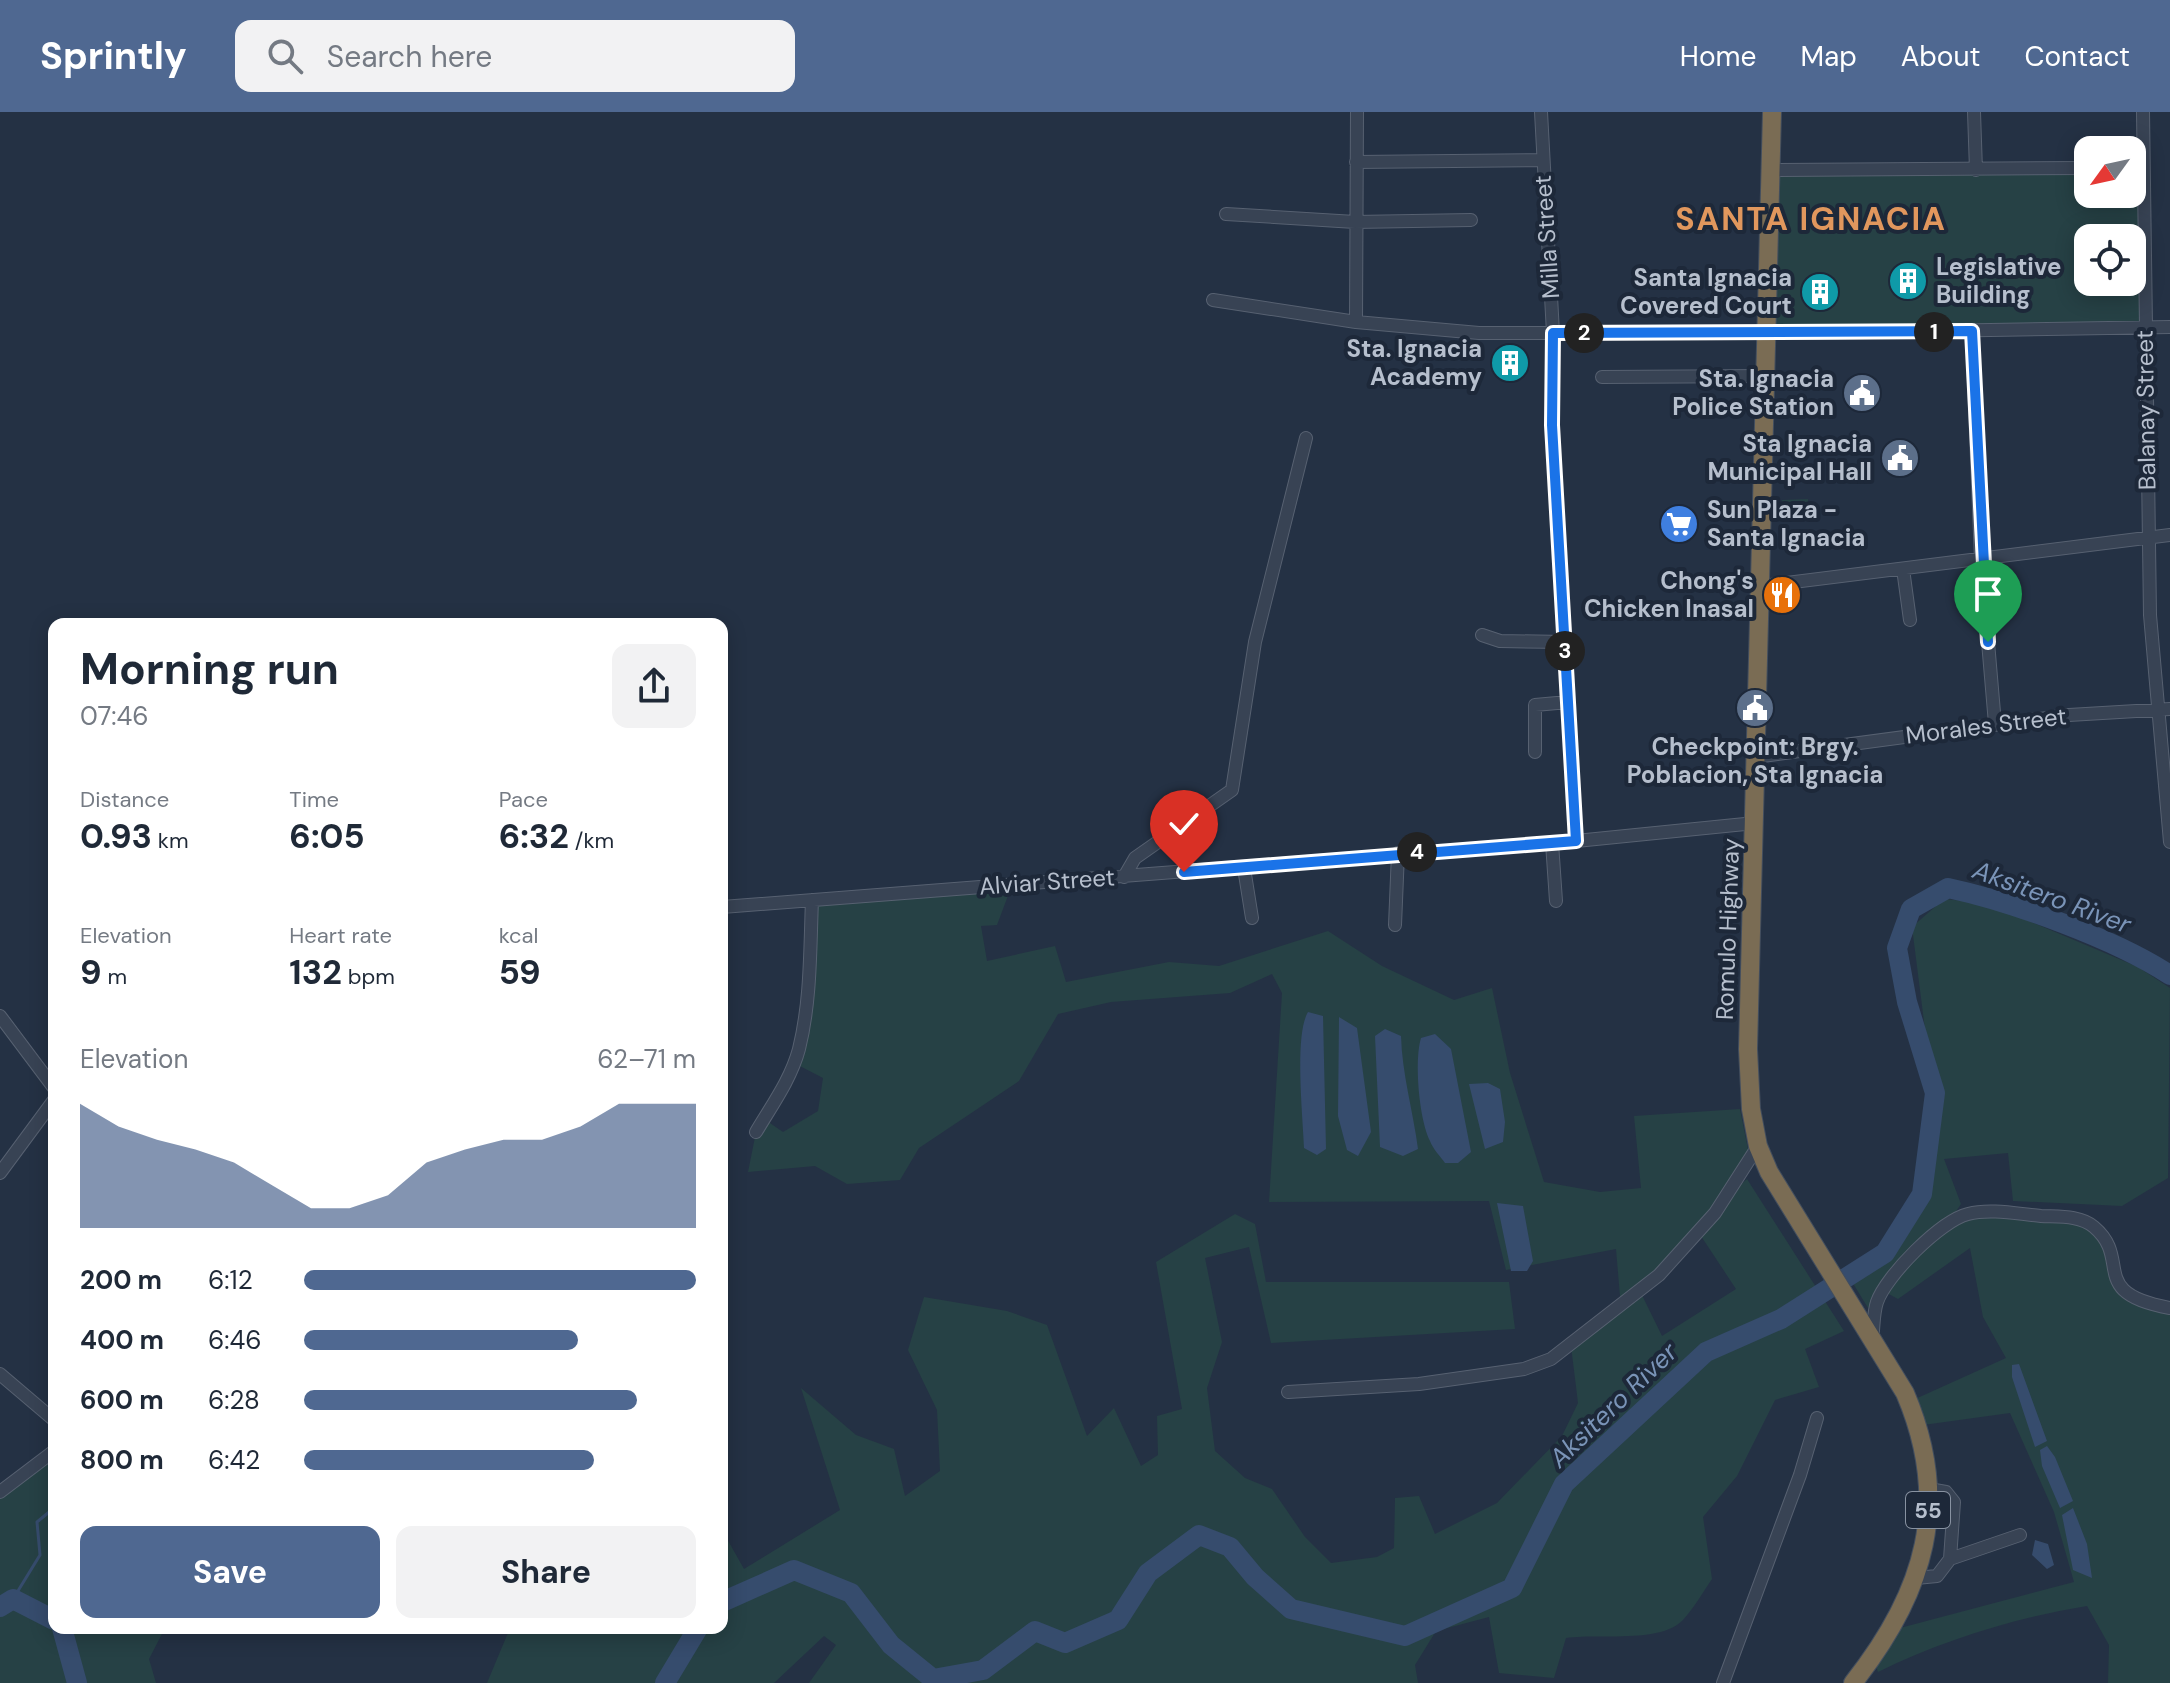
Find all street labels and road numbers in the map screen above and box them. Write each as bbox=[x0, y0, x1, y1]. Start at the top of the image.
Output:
street label: Milla Street bbox=[1527, 174, 1566, 300]
street label: Balanay Street bbox=[2129, 330, 2162, 490]
street label: Morales Street bbox=[1904, 700, 2068, 751]
street label: Romulo Highway bbox=[1709, 837, 1746, 1021]
street label: Alviar Street bbox=[978, 861, 1116, 902]
road number: 55 bbox=[1906, 1492, 1950, 1528]

